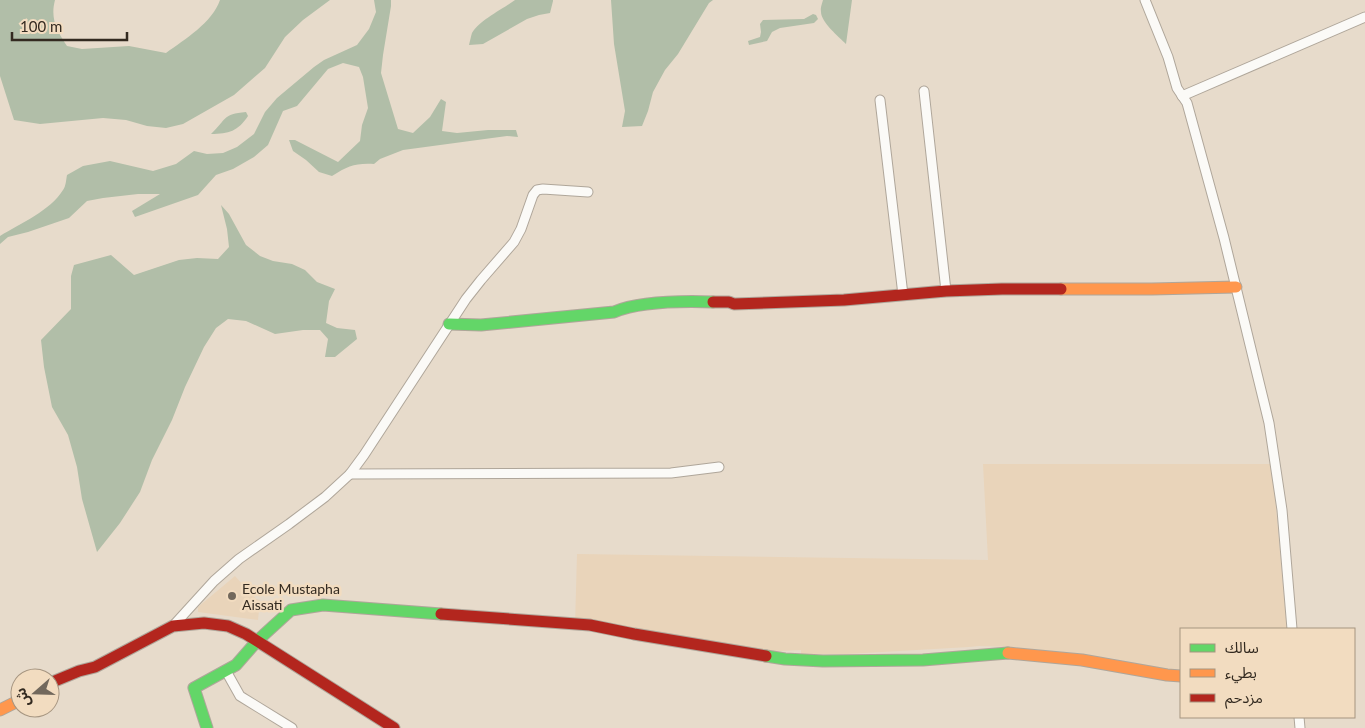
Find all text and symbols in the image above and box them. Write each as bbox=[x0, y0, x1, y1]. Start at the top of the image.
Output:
scale bar bbox=[12, 10, 128, 42]
text: 100 m bbox=[20, 17, 62, 35]
place label: Ecole Mustapha Aissati bbox=[242, 580, 340, 613]
marker: Ecole Mustapha Aissati bbox=[226, 590, 238, 602]
legend bbox=[1180, 628, 1355, 718]
text: سالك bbox=[1225, 638, 1259, 656]
text: بطيء bbox=[1225, 663, 1257, 684]
north arrow bbox=[10, 668, 60, 718]
text: ش bbox=[11, 686, 34, 710]
text: مزدحم bbox=[1225, 688, 1263, 709]

